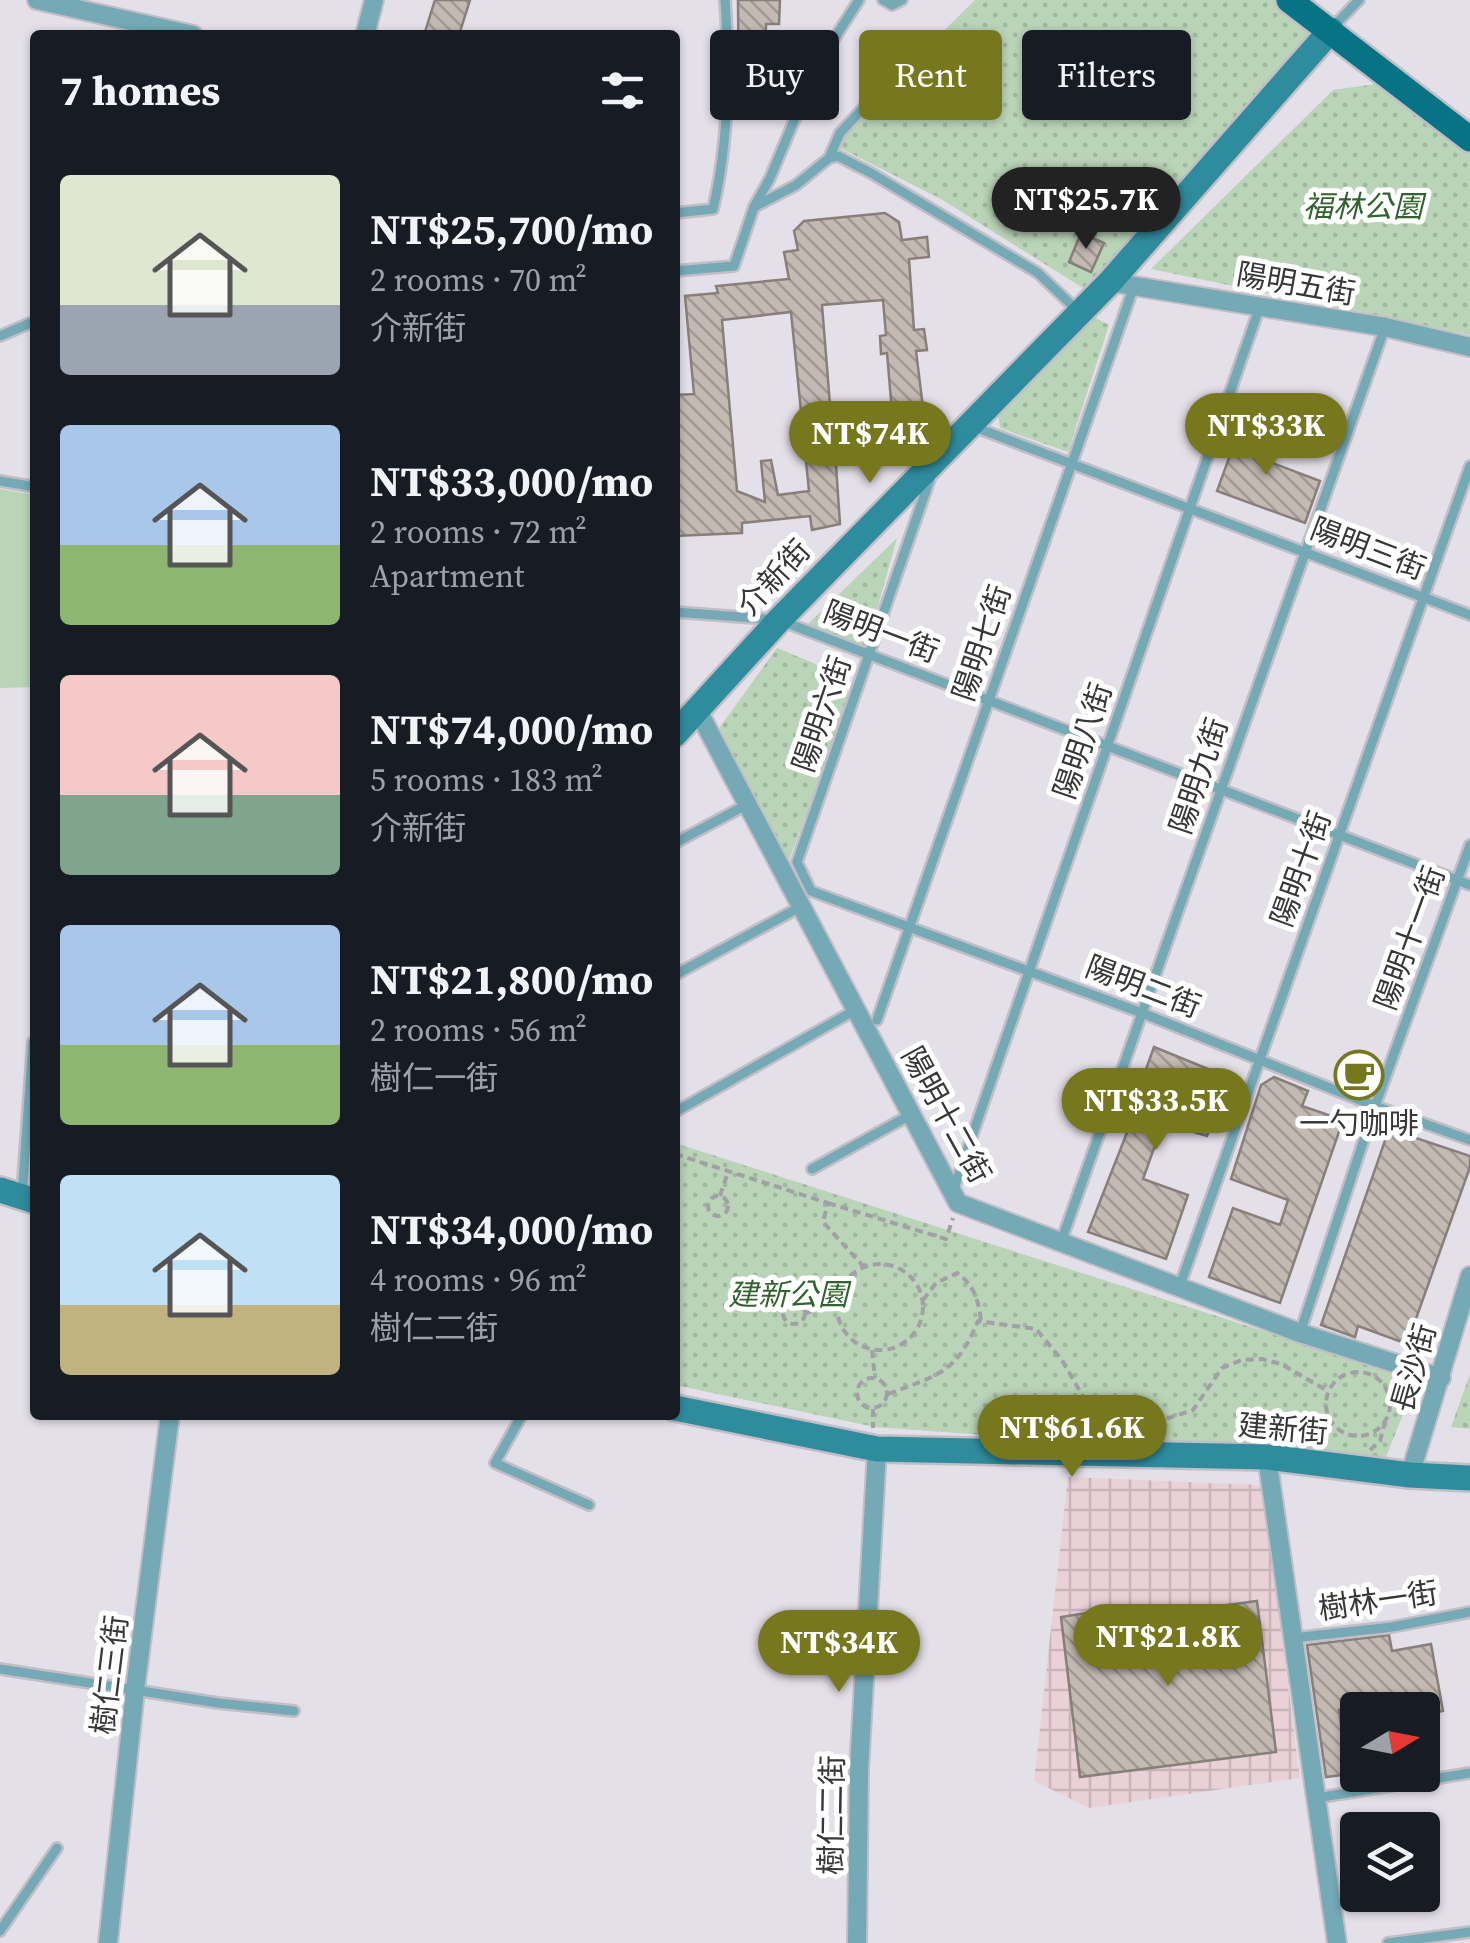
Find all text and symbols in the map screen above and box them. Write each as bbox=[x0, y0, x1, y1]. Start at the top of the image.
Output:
chip: Buy bbox=[710, 30, 839, 120]
chip: Rent bbox=[859, 30, 1002, 120]
chip: Filters bbox=[1022, 30, 1191, 120]
text: 7 homes bbox=[60, 61, 220, 119]
icon: filters bbox=[595, 63, 650, 118]
pin: NT$25.7K bbox=[983, 167, 1189, 252]
text: NT$25.7K bbox=[1014, 177, 1158, 221]
park label: 福林公園 bbox=[1303, 186, 1427, 227]
text: NT$25,700/mo bbox=[370, 200, 653, 258]
icon: home bbox=[140, 215, 260, 335]
street label: 陽明五街 bbox=[1233, 253, 1359, 314]
text: 2 rooms · 70 m² bbox=[370, 258, 587, 302]
text: 介新街 bbox=[370, 306, 466, 350]
pin: NT$33K bbox=[1185, 393, 1347, 478]
pin: NT$74K bbox=[789, 401, 951, 486]
text: NT$33K bbox=[1207, 403, 1325, 447]
text: NT$74K bbox=[811, 411, 929, 455]
text: NT$33,000/mo bbox=[370, 452, 653, 510]
icon: home bbox=[140, 465, 260, 585]
street label: 陽明三街 bbox=[1305, 508, 1432, 589]
text: 2 rooms · 72 m² bbox=[370, 510, 587, 554]
street label: 介新街 bbox=[728, 531, 819, 625]
text: Apartment bbox=[370, 554, 524, 598]
street label: 陽明七街 bbox=[943, 579, 1020, 706]
street label: 陽明一街 bbox=[818, 591, 945, 672]
street label: 陽明六街 bbox=[783, 650, 860, 777]
street label: 陽明八街 bbox=[1044, 677, 1121, 804]
text: NT$74,000/mo bbox=[370, 700, 653, 758]
street label: 陽明九街 bbox=[1160, 712, 1237, 839]
icon: home bbox=[140, 715, 260, 835]
text: 5 rooms · 183 m² bbox=[370, 758, 603, 802]
street label: 陽明十街 bbox=[1261, 805, 1340, 932]
text: 介新街 bbox=[370, 806, 466, 850]
street label: 陽明十一街 bbox=[1365, 860, 1454, 1015]
street label: 陽明二街 bbox=[1080, 946, 1207, 1027]
text: NT$21,800/mo bbox=[370, 950, 653, 1008]
icon: home bbox=[140, 965, 260, 1085]
text: 2 rooms · 56 m² bbox=[370, 1008, 587, 1052]
street label: 陽明十二街 bbox=[892, 1039, 1001, 1190]
cafe icon: 一勺咖啡 bbox=[1333, 1049, 1385, 1101]
text: 樹仁一街 bbox=[370, 1056, 498, 1100]
pin: NT$33.5K bbox=[1053, 1068, 1259, 1153]
text: NT$33.5K bbox=[1084, 1078, 1228, 1122]
place label: 一勺咖啡 bbox=[1299, 1103, 1419, 1144]
text: NT$34,000/mo bbox=[370, 1200, 653, 1258]
icon: home bbox=[140, 1215, 260, 1335]
text: 4 rooms · 96 m² bbox=[370, 1258, 587, 1302]
park label: 建新公園 bbox=[728, 1274, 852, 1315]
text: 樹仁二街 bbox=[370, 1306, 498, 1350]
street label: 長沙街 bbox=[1381, 1319, 1446, 1417]
pin: NT$61.6K bbox=[969, 1395, 1175, 1480]
street label: 建新街 bbox=[1236, 1404, 1330, 1453]
text: NT$61.6K bbox=[1000, 1405, 1144, 1449]
street label: 樹林一街 bbox=[1316, 1572, 1440, 1629]
pin: NT$21.8K bbox=[1065, 1604, 1271, 1689]
pin: NT$34K bbox=[758, 1610, 920, 1695]
street label: 樹仁三街 bbox=[82, 1613, 137, 1737]
text: NT$21.8K bbox=[1096, 1614, 1240, 1658]
text: NT$34K bbox=[780, 1620, 898, 1664]
north arrow bbox=[1340, 1692, 1440, 1792]
map controls bbox=[1340, 1692, 1440, 1912]
street label: 樹仁二街 bbox=[810, 1755, 853, 1875]
button: layers bbox=[1340, 1812, 1440, 1912]

